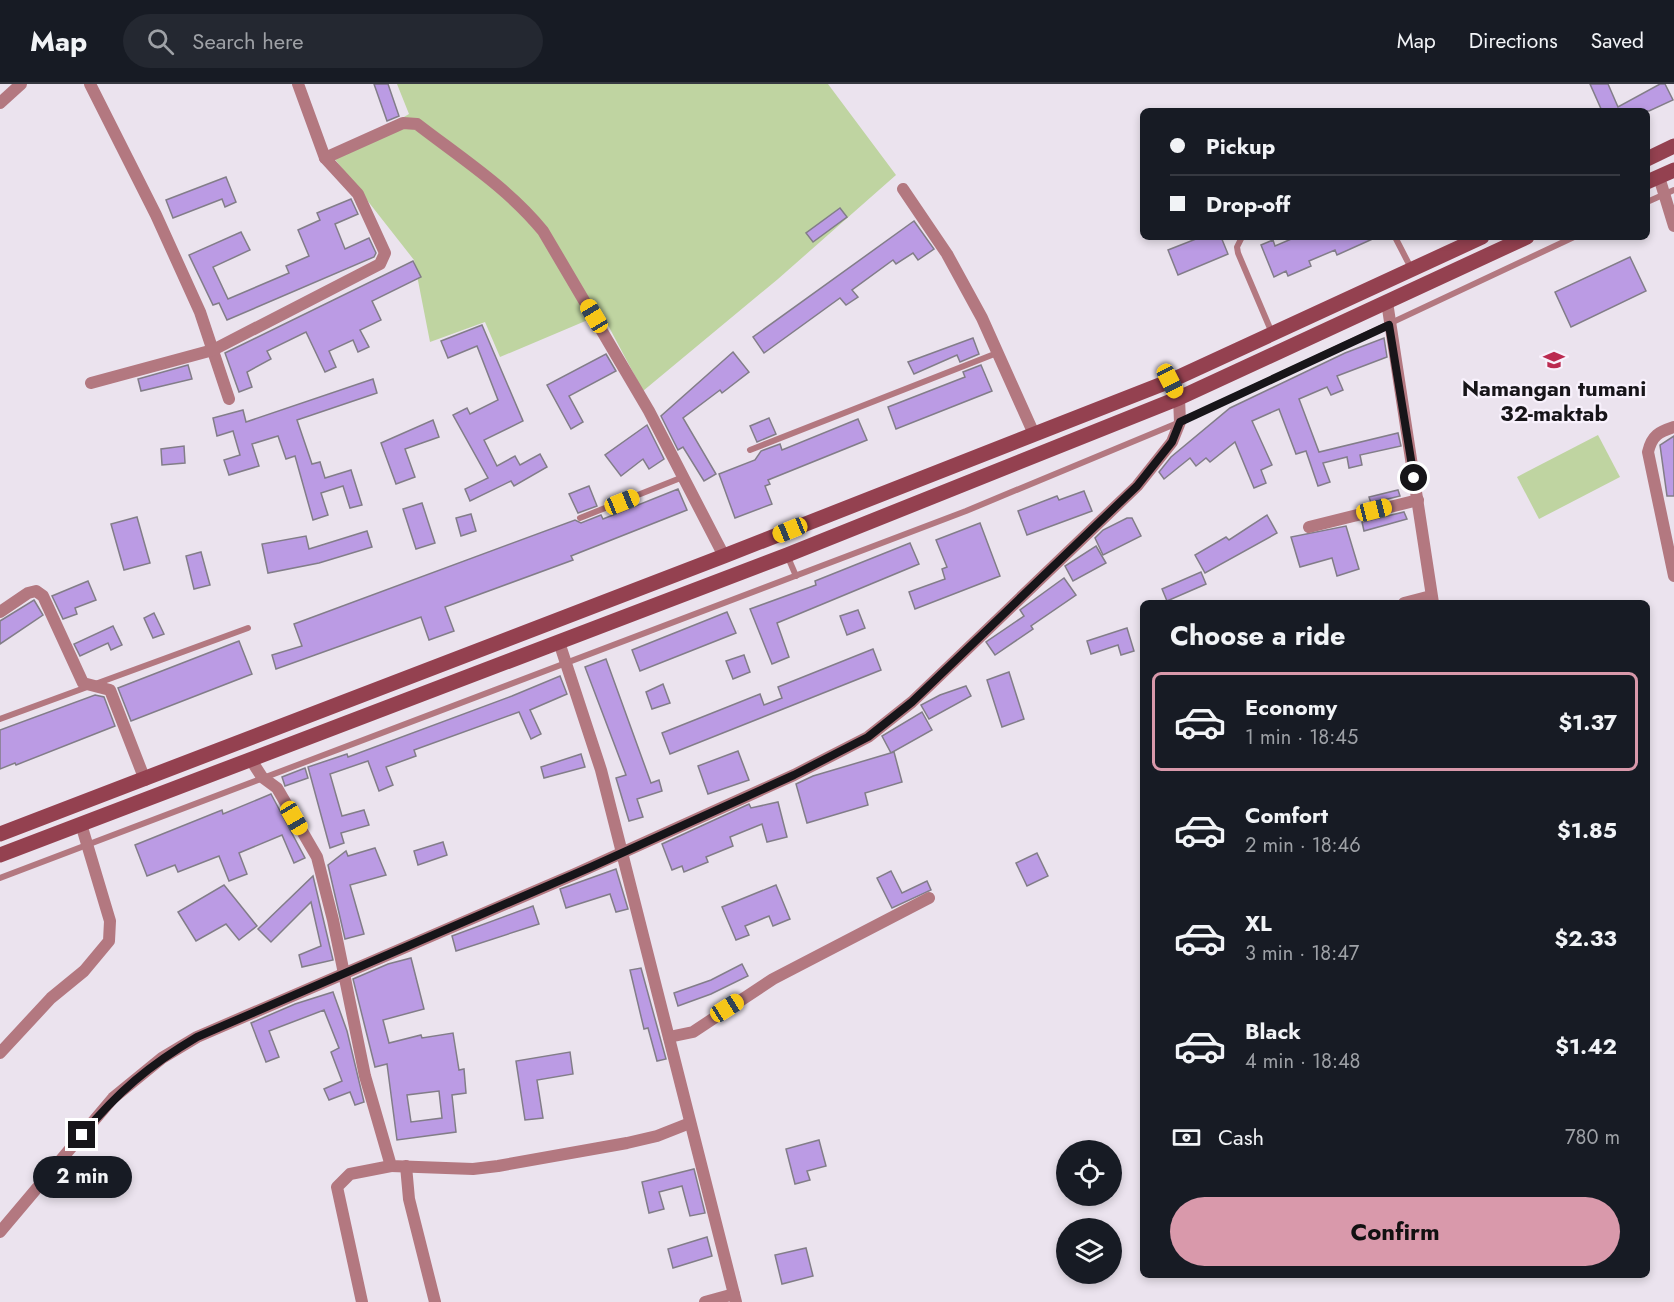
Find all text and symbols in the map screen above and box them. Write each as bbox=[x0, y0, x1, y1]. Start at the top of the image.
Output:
search box bbox=[123, 14, 543, 68]
text: Map bbox=[30, 21, 87, 62]
icon: search bbox=[144, 25, 177, 58]
text: Search here bbox=[192, 25, 304, 57]
text: Map bbox=[1397, 26, 1436, 56]
text: Directions bbox=[1469, 26, 1558, 56]
text: Saved bbox=[1591, 26, 1644, 56]
text: Pickup bbox=[1206, 130, 1275, 162]
text: Drop-off bbox=[1206, 188, 1290, 220]
car bbox=[577, 296, 611, 336]
school or university icon: Namangan tumani 32-maktab bbox=[1542, 348, 1566, 372]
car bbox=[1154, 361, 1186, 401]
place label: Namangan tumani 32-maktab bbox=[1462, 372, 1646, 429]
route start bbox=[1400, 464, 1427, 491]
car bbox=[602, 487, 642, 517]
car bbox=[1354, 497, 1394, 523]
car bbox=[770, 515, 810, 545]
text: Choose a ride bbox=[1170, 616, 1345, 655]
text: Economy bbox=[1245, 691, 1337, 723]
icon: car bbox=[1173, 695, 1227, 749]
text: $1.37 bbox=[1558, 706, 1617, 738]
text: 1 min · 18:45 bbox=[1245, 723, 1358, 752]
car bbox=[277, 798, 311, 838]
text: Comfort bbox=[1245, 799, 1328, 831]
icon: car bbox=[1173, 803, 1227, 857]
text: $1.85 bbox=[1557, 814, 1617, 846]
text: 2 min · 18:46 bbox=[1245, 831, 1361, 860]
text: XL bbox=[1245, 907, 1272, 939]
icon: car bbox=[1173, 911, 1227, 965]
text: $2.33 bbox=[1554, 922, 1617, 954]
text: 3 min · 18:47 bbox=[1245, 939, 1359, 968]
car bbox=[707, 991, 747, 1025]
text: Black bbox=[1245, 1015, 1301, 1047]
icon: car bbox=[1173, 1019, 1227, 1073]
text: $1.42 bbox=[1555, 1030, 1617, 1062]
text: 4 min · 18:48 bbox=[1245, 1047, 1360, 1076]
route end bbox=[68, 1121, 95, 1148]
icon: cash bbox=[1170, 1121, 1203, 1154]
text: Cash bbox=[1218, 1121, 1264, 1153]
text: 780 m bbox=[1565, 1123, 1620, 1152]
map controls bbox=[1056, 1140, 1122, 1284]
button: locate bbox=[1056, 1140, 1122, 1206]
callout: 2 min bbox=[32, 1156, 132, 1198]
text: 2 min bbox=[56, 1162, 109, 1191]
button: Confirm bbox=[1170, 1197, 1620, 1266]
button: layers bbox=[1056, 1218, 1122, 1284]

